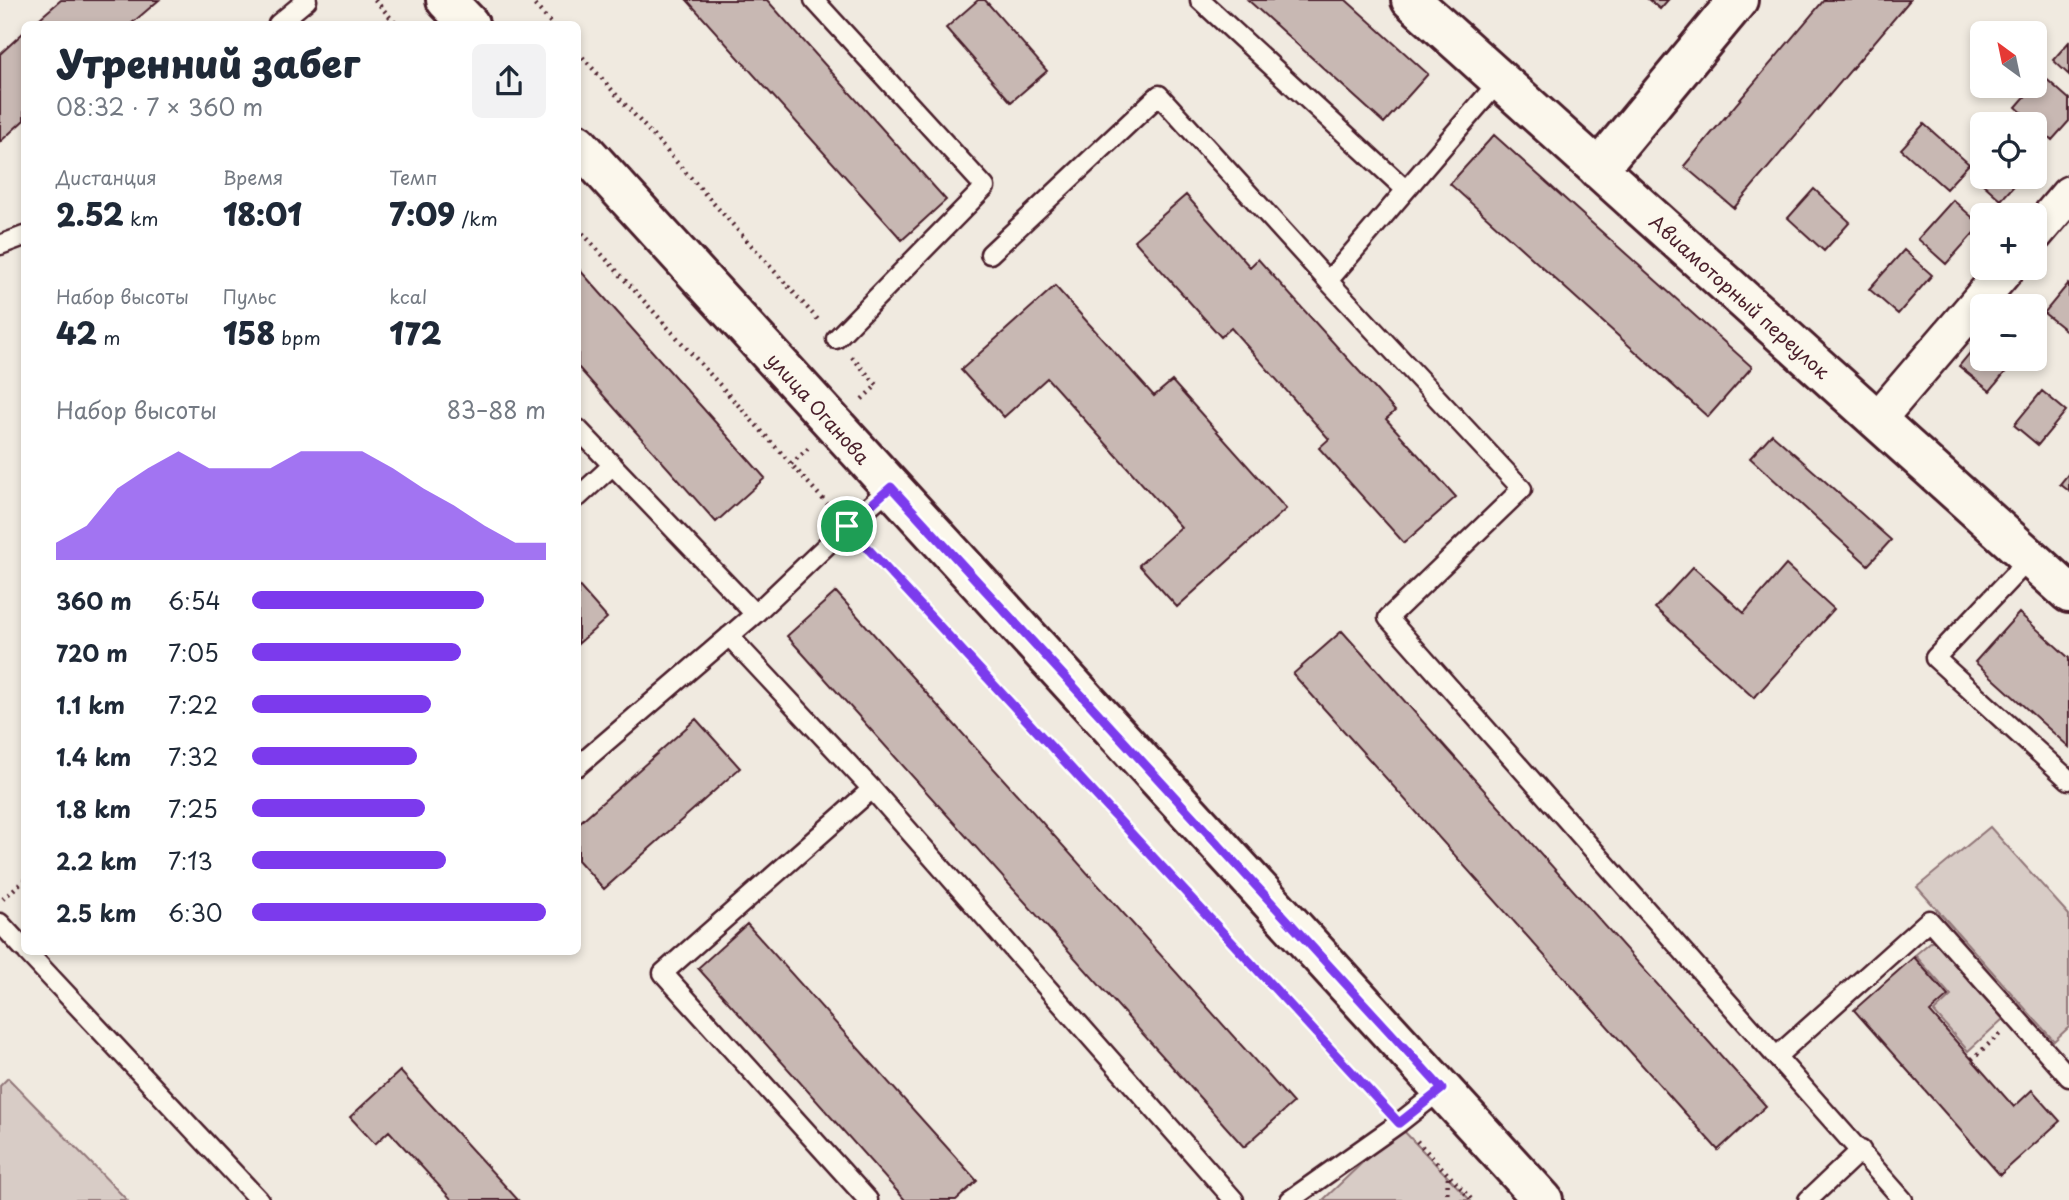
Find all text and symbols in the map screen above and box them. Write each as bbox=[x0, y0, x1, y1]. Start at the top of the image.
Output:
north arrow bbox=[1970, 21, 2048, 98]
map controls bbox=[1970, 21, 2047, 371]
text: Утренний забег bbox=[56, 34, 360, 91]
button: share bbox=[472, 44, 546, 118]
text: 08:32 · 7 × 360 m bbox=[56, 89, 263, 124]
button: locate bbox=[1970, 112, 2047, 189]
text: Дистанция bbox=[56, 163, 157, 191]
text: Время bbox=[223, 163, 283, 191]
text: Темп bbox=[389, 163, 437, 191]
text: 2.52 bbox=[56, 191, 124, 236]
text: 18:01 bbox=[223, 191, 302, 236]
text: 7:09 bbox=[389, 191, 455, 236]
button: + bbox=[1970, 203, 2047, 280]
text: km bbox=[124, 204, 159, 232]
text: /km bbox=[455, 204, 498, 232]
street label: Авиамоторный переулок bbox=[1644, 207, 1837, 385]
text: Набор высоты bbox=[56, 282, 189, 310]
text: Пульс bbox=[223, 282, 276, 310]
text: kcal bbox=[389, 282, 427, 310]
button: − bbox=[1970, 294, 2047, 371]
text: 42 bbox=[56, 310, 97, 355]
text: 158 bbox=[223, 310, 275, 355]
text: 172 bbox=[389, 310, 441, 355]
text: m bbox=[97, 323, 120, 351]
text: bpm bbox=[275, 323, 321, 351]
street label: улица Оганова bbox=[761, 346, 877, 470]
text: Набор высоты bbox=[56, 392, 217, 427]
text: 83–88 m bbox=[447, 392, 546, 427]
pin bbox=[817, 496, 877, 556]
icon: arrive bbox=[828, 507, 866, 545]
text: 360 m bbox=[56, 583, 132, 618]
text: 6:54 bbox=[168, 583, 221, 618]
text: 720 m bbox=[56, 635, 128, 670]
text: 7:05 bbox=[168, 635, 219, 670]
text: 1.1 km bbox=[56, 687, 125, 722]
text: 7:22 bbox=[168, 687, 218, 722]
text: 1.4 km bbox=[56, 739, 131, 774]
text: 7:32 bbox=[168, 739, 218, 774]
text: 1.8 km bbox=[56, 791, 131, 826]
text: 7:25 bbox=[168, 791, 218, 826]
text: 2.2 km bbox=[56, 843, 137, 878]
text: 7:13 bbox=[168, 843, 213, 878]
text: 2.5 km bbox=[56, 895, 136, 930]
text: 6:30 bbox=[168, 895, 223, 930]

